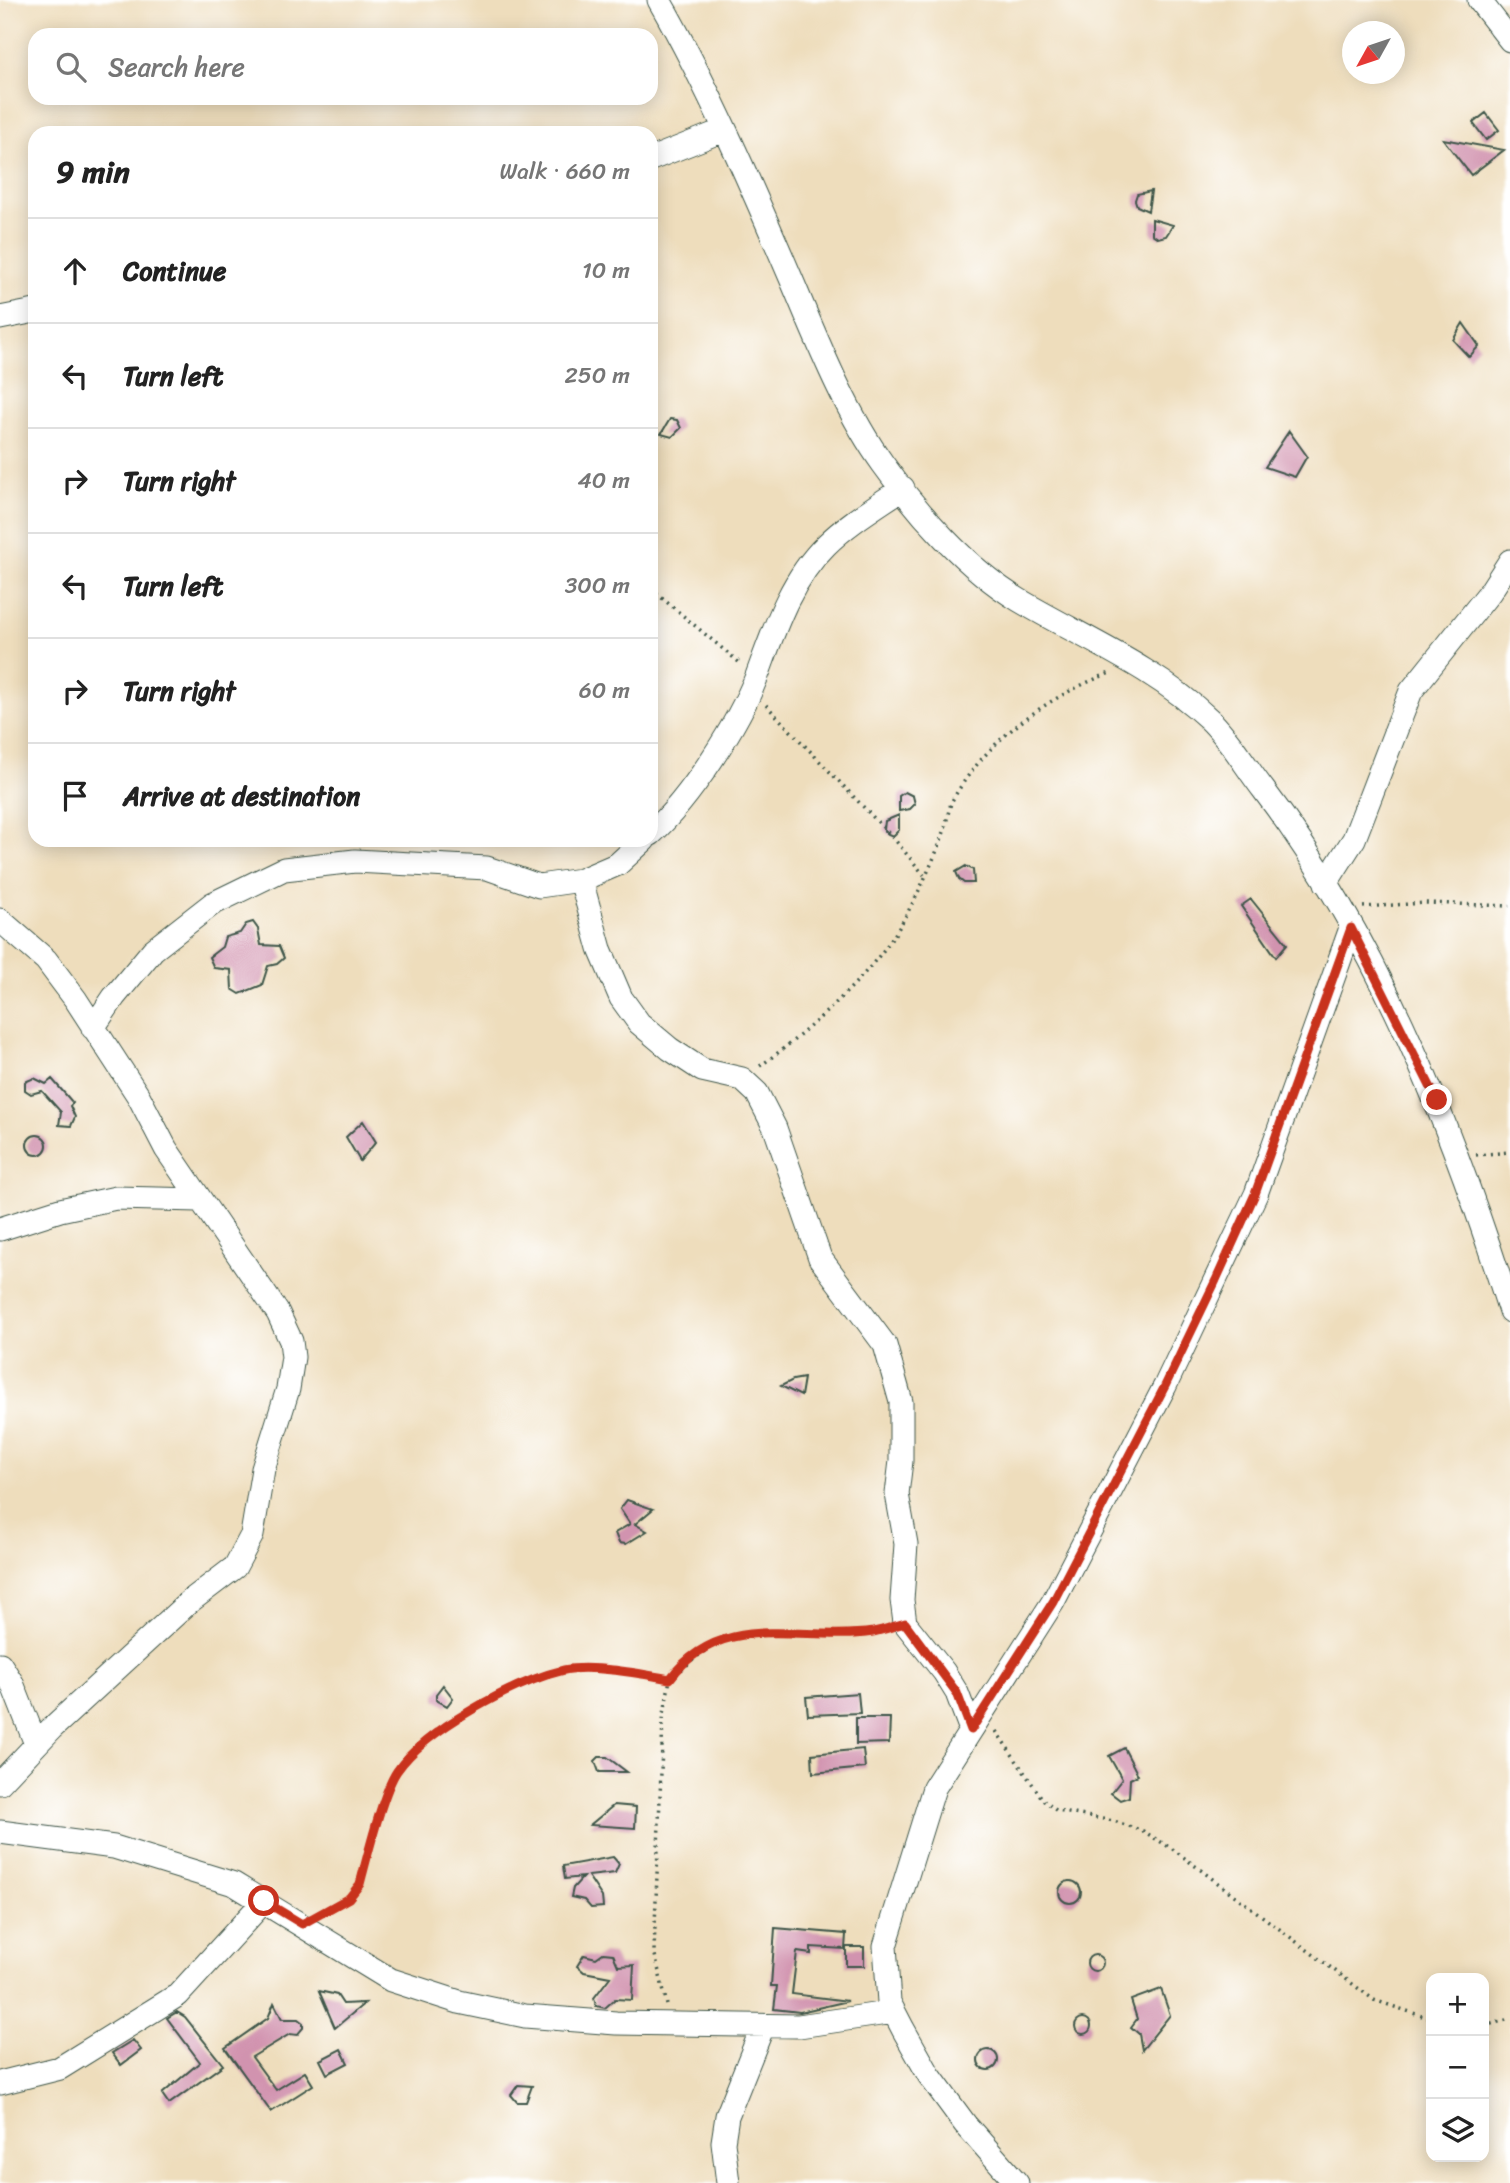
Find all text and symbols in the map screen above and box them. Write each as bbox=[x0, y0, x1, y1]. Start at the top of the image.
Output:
north arrow bbox=[1342, 21, 1405, 84]
search box bbox=[28, 28, 658, 105]
text: Search here bbox=[108, 44, 245, 90]
icon: search bbox=[52, 48, 90, 86]
text: 9 min bbox=[56, 145, 130, 199]
text: Walk · 660 m bbox=[500, 151, 630, 192]
text: Continue bbox=[123, 248, 226, 294]
text: 10 m bbox=[582, 250, 630, 291]
icon: ahead bbox=[56, 252, 94, 290]
text: Turn left bbox=[123, 353, 223, 399]
text: 250 m bbox=[564, 355, 630, 396]
icon: left bbox=[56, 357, 94, 395]
text: Turn right bbox=[123, 458, 236, 504]
text: 40 m bbox=[577, 460, 630, 501]
icon: right bbox=[56, 462, 94, 500]
text: Turn left bbox=[123, 563, 223, 609]
text: 300 m bbox=[565, 565, 630, 606]
icon: left bbox=[56, 567, 94, 605]
text: Turn right bbox=[123, 668, 236, 714]
text: 60 m bbox=[579, 670, 630, 711]
icon: right bbox=[56, 672, 94, 710]
text: Arrive at destination bbox=[123, 773, 360, 819]
icon: arrive bbox=[56, 777, 94, 815]
route end bbox=[1421, 1084, 1452, 1115]
route start bbox=[248, 1885, 279, 1916]
map controls bbox=[1426, 1973, 1489, 2162]
button: + bbox=[1426, 1973, 1489, 2036]
button: − bbox=[1426, 2036, 1489, 2099]
button: layers bbox=[1426, 2099, 1489, 2162]

